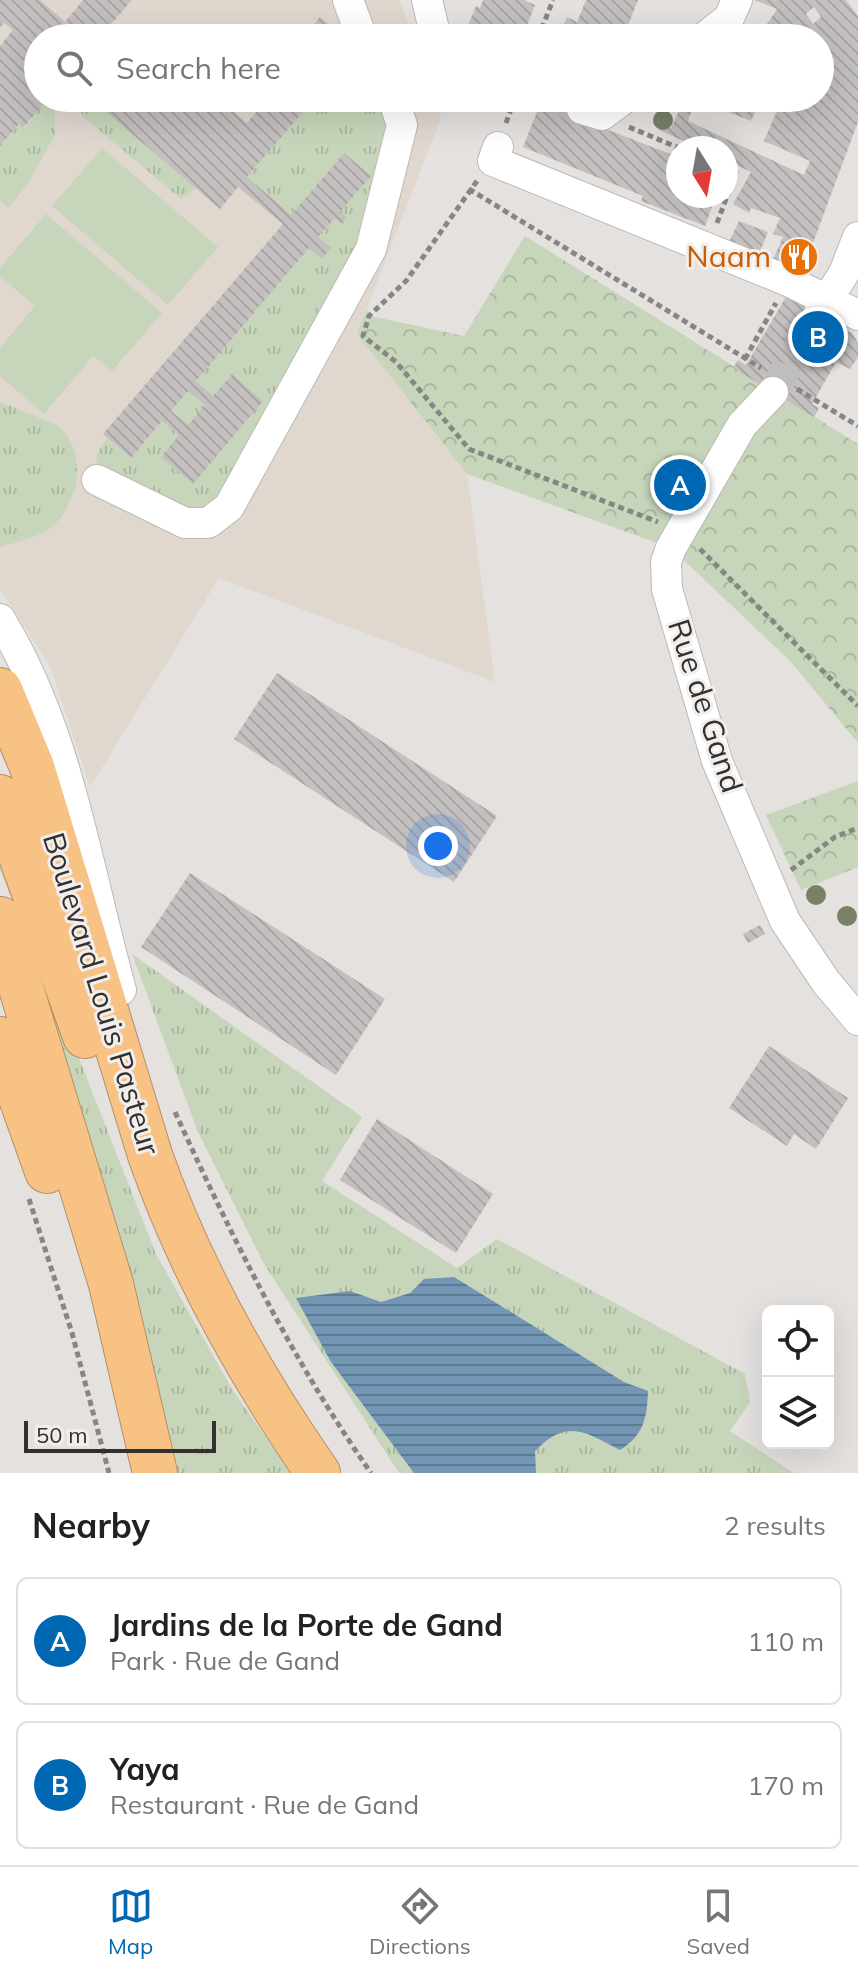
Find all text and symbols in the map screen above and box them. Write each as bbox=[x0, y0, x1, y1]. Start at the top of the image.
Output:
search box bbox=[24, 24, 834, 112]
icon: search bbox=[52, 46, 96, 90]
text: Search here bbox=[116, 49, 281, 87]
north arrow bbox=[666, 136, 738, 208]
restaurant icon: Naam bbox=[778, 236, 820, 278]
place label: Naam bbox=[686, 237, 771, 275]
pin: B bbox=[792, 307, 844, 367]
pin: A bbox=[654, 455, 706, 515]
street label: Rue de Gand bbox=[660, 614, 752, 797]
your location bbox=[418, 826, 458, 866]
street label: Boulevard Louis Pasteur bbox=[35, 828, 169, 1160]
map controls bbox=[762, 1305, 834, 1449]
button: locate bbox=[762, 1305, 834, 1377]
button: layers bbox=[762, 1377, 834, 1449]
scale bar bbox=[24, 1417, 216, 1453]
text: 50 m bbox=[36, 1421, 87, 1449]
text: Nearby bbox=[32, 1504, 150, 1547]
text: 2 results bbox=[724, 1509, 826, 1542]
text: Jardins de la Porte de Gand bbox=[110, 1606, 503, 1644]
text: A bbox=[50, 1625, 70, 1658]
text: 110 m bbox=[748, 1625, 824, 1658]
text: Park · Rue de Gand bbox=[110, 1644, 340, 1677]
text: Yaya bbox=[110, 1750, 180, 1788]
text: B bbox=[51, 1769, 69, 1802]
text: 170 m bbox=[748, 1769, 824, 1802]
text: Restaurant · Rue de Gand bbox=[110, 1788, 419, 1821]
tab: Map bbox=[108, 1884, 153, 1960]
tab: Directions bbox=[369, 1884, 471, 1960]
tab: Saved bbox=[687, 1884, 750, 1960]

